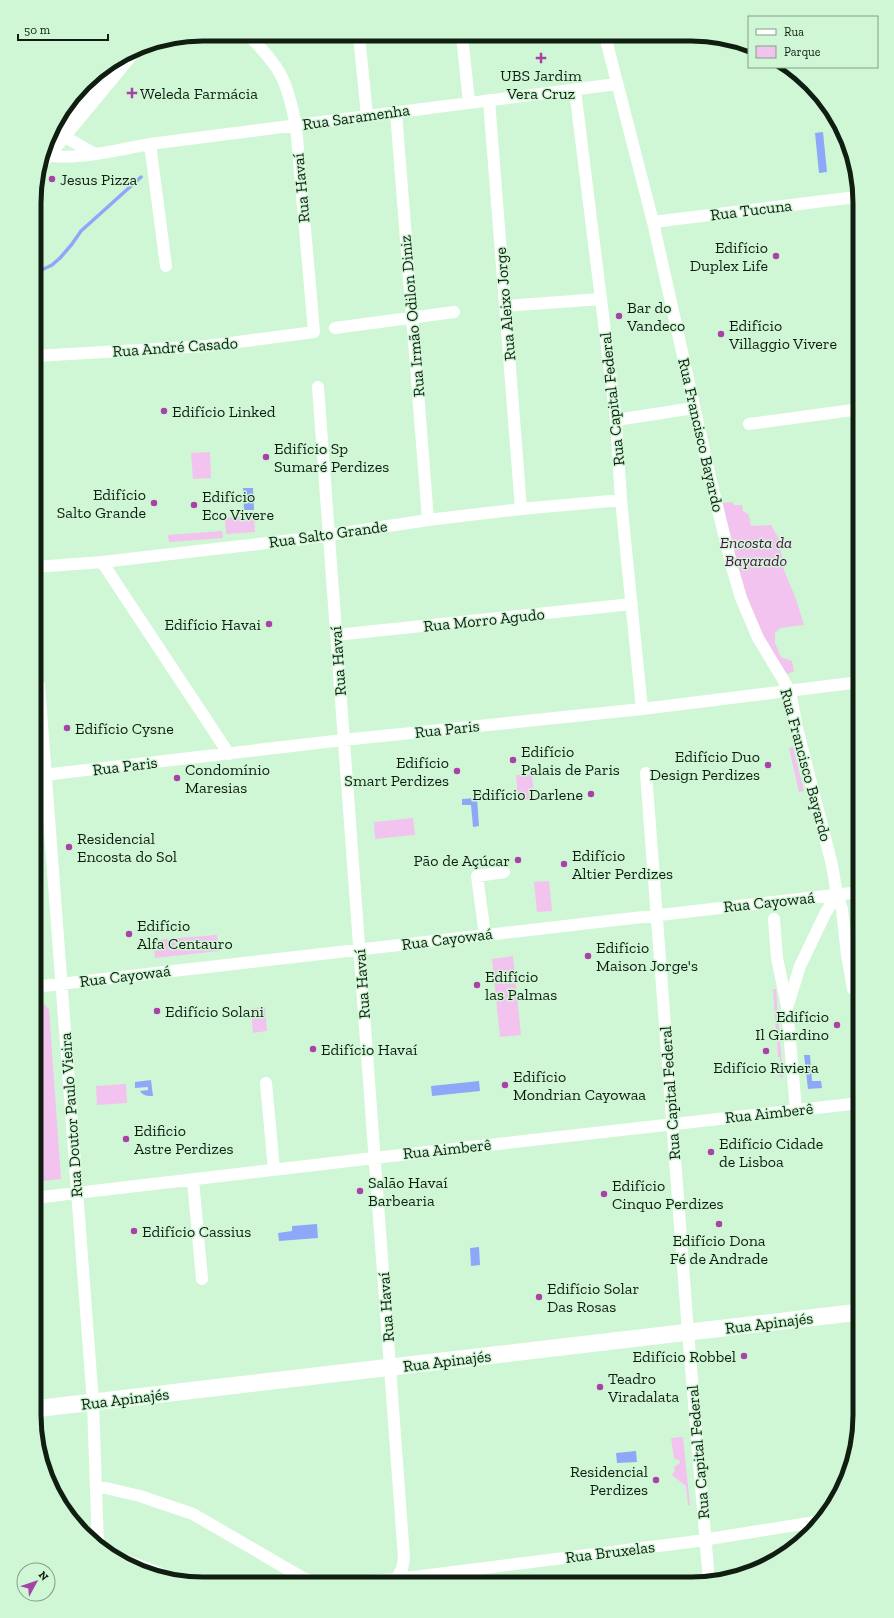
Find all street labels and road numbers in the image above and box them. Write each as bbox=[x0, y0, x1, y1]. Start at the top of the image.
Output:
street label: Rua Saramenha bbox=[301, 100, 411, 134]
street label: Rua Havaí bbox=[288, 152, 314, 224]
street label: Rua Tucuna bbox=[709, 196, 793, 224]
street label: Rua Irmão Odilon Diniz bbox=[395, 234, 429, 398]
street label: Rua Aleixo Jorge bbox=[491, 246, 519, 362]
street label: Rua Capital Federal bbox=[596, 331, 628, 467]
street label: Rua André Casado bbox=[112, 333, 238, 361]
street label: Rua Francisco Bayardo bbox=[674, 356, 728, 514]
street label: Rua Salto Grande bbox=[268, 516, 388, 552]
street label: Rua Morro Agudo bbox=[422, 604, 546, 636]
street label: Rua Havaí bbox=[326, 625, 350, 697]
street label: Rua Francisco Bayardo bbox=[776, 686, 836, 844]
street label: Rua Paris bbox=[414, 716, 480, 742]
street label: Rua Paris bbox=[91, 753, 159, 779]
street label: Rua Cayowaá bbox=[722, 888, 816, 916]
street label: Rua Cayowaá bbox=[400, 924, 494, 954]
street label: Rua Havaí bbox=[350, 948, 374, 1020]
street label: Rua Cayowaá bbox=[78, 961, 172, 991]
street label: Rua Capital Federal bbox=[656, 1025, 684, 1161]
street label: Rua Doutor Paulo Vieira bbox=[56, 1032, 86, 1198]
street label: Rua Aimberê bbox=[724, 1099, 814, 1127]
street label: Rua Aimberê bbox=[402, 1135, 492, 1163]
street label: Rua Havaí bbox=[374, 1271, 398, 1343]
street label: Rua Apinajés bbox=[724, 1308, 814, 1338]
street label: Rua Apinajés bbox=[402, 1346, 492, 1376]
street label: Rua Apinajés bbox=[80, 1384, 170, 1414]
street label: Rua Capital Federal bbox=[683, 1384, 713, 1520]
street label: Rua Bruxelas bbox=[564, 1537, 656, 1567]

